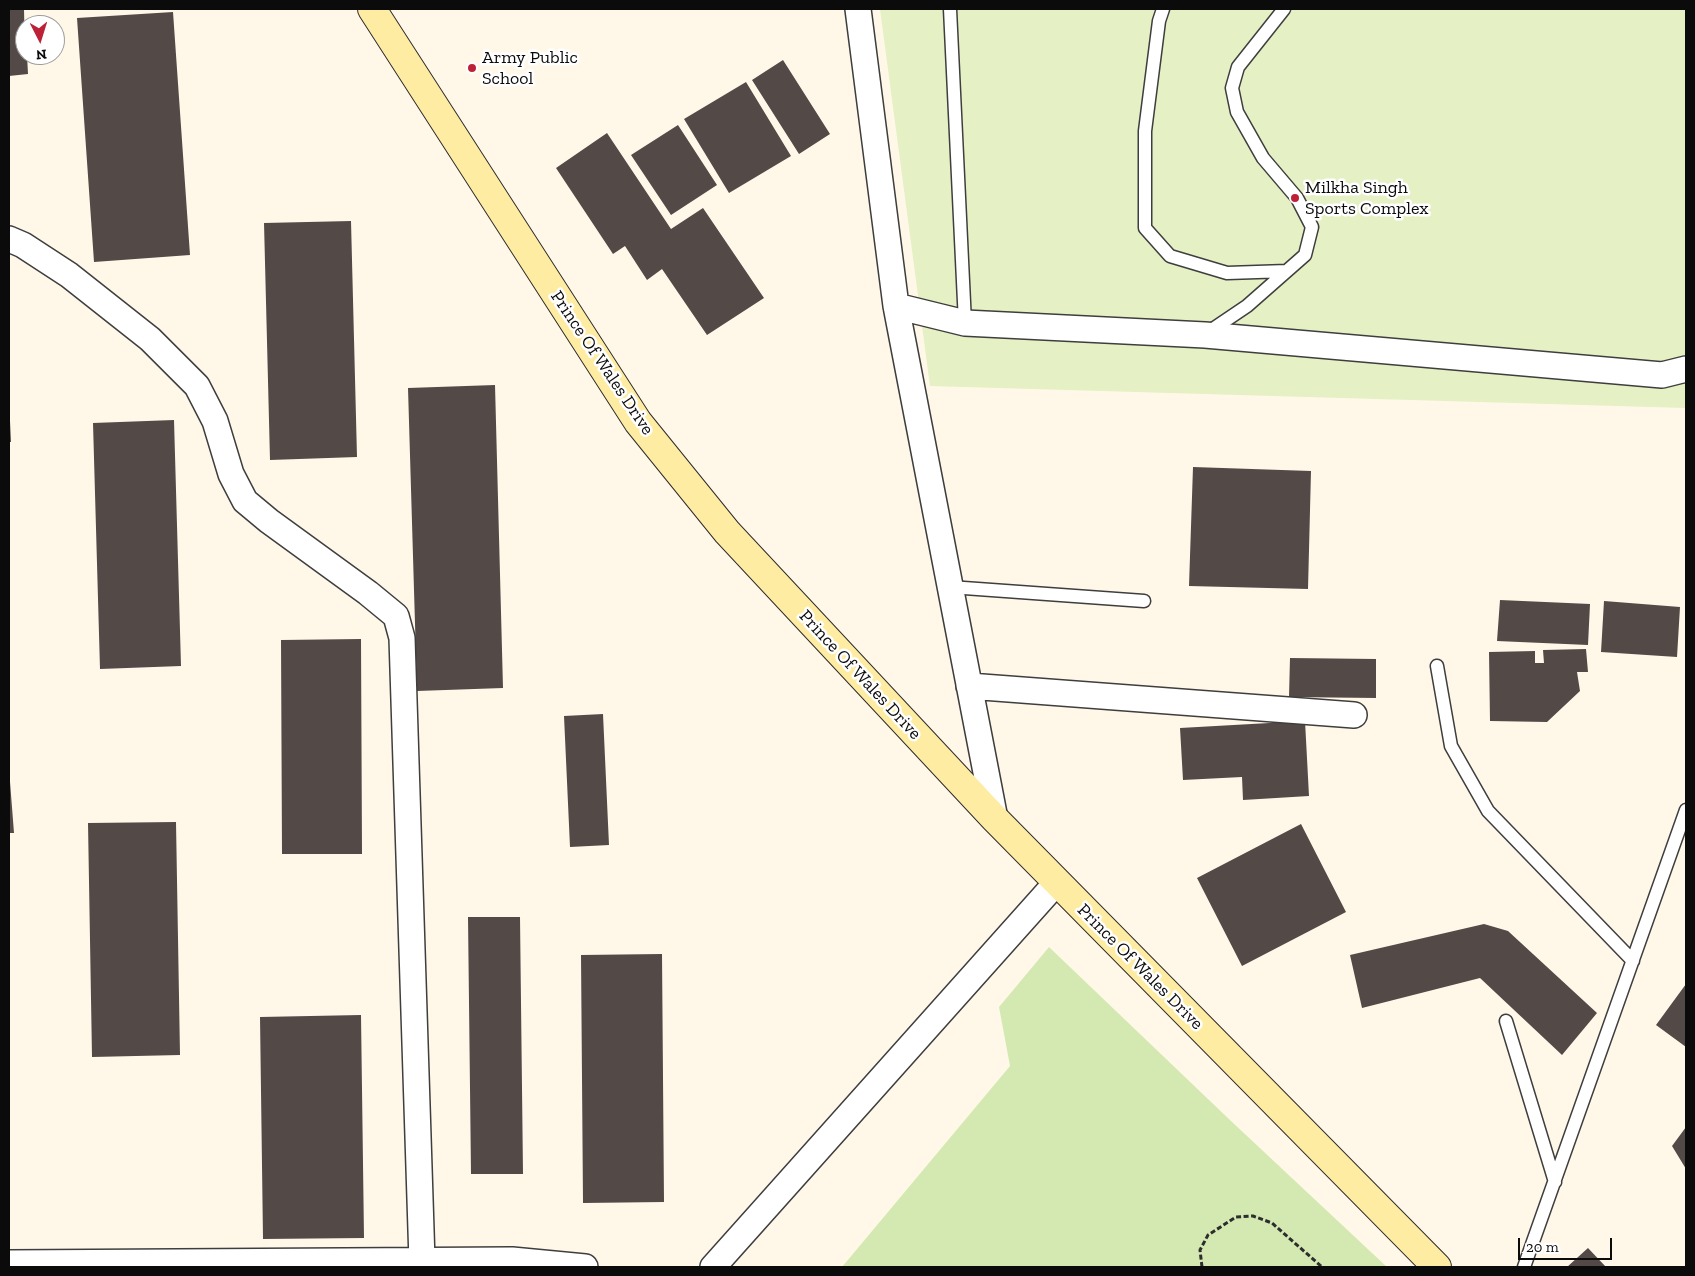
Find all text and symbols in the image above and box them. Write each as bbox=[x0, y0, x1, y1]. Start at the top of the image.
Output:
north arrow bbox=[15, 15, 65, 65]
text: N bbox=[35, 46, 47, 63]
place label: Army Public School bbox=[482, 47, 578, 90]
marker: Army Public School bbox=[466, 62, 478, 74]
place label: Milkha Singh Sports Complex bbox=[1305, 177, 1429, 220]
marker: Milkha Singh Sports Complex bbox=[1289, 192, 1301, 204]
street label: Prince Of Wales Drive bbox=[546, 287, 658, 439]
street label: Prince Of Wales Drive bbox=[794, 606, 926, 744]
street label: Prince Of Wales Drive bbox=[1072, 899, 1208, 1035]
scale bar bbox=[1520, 1228, 1614, 1260]
text: 20 m bbox=[1526, 1238, 1559, 1256]

